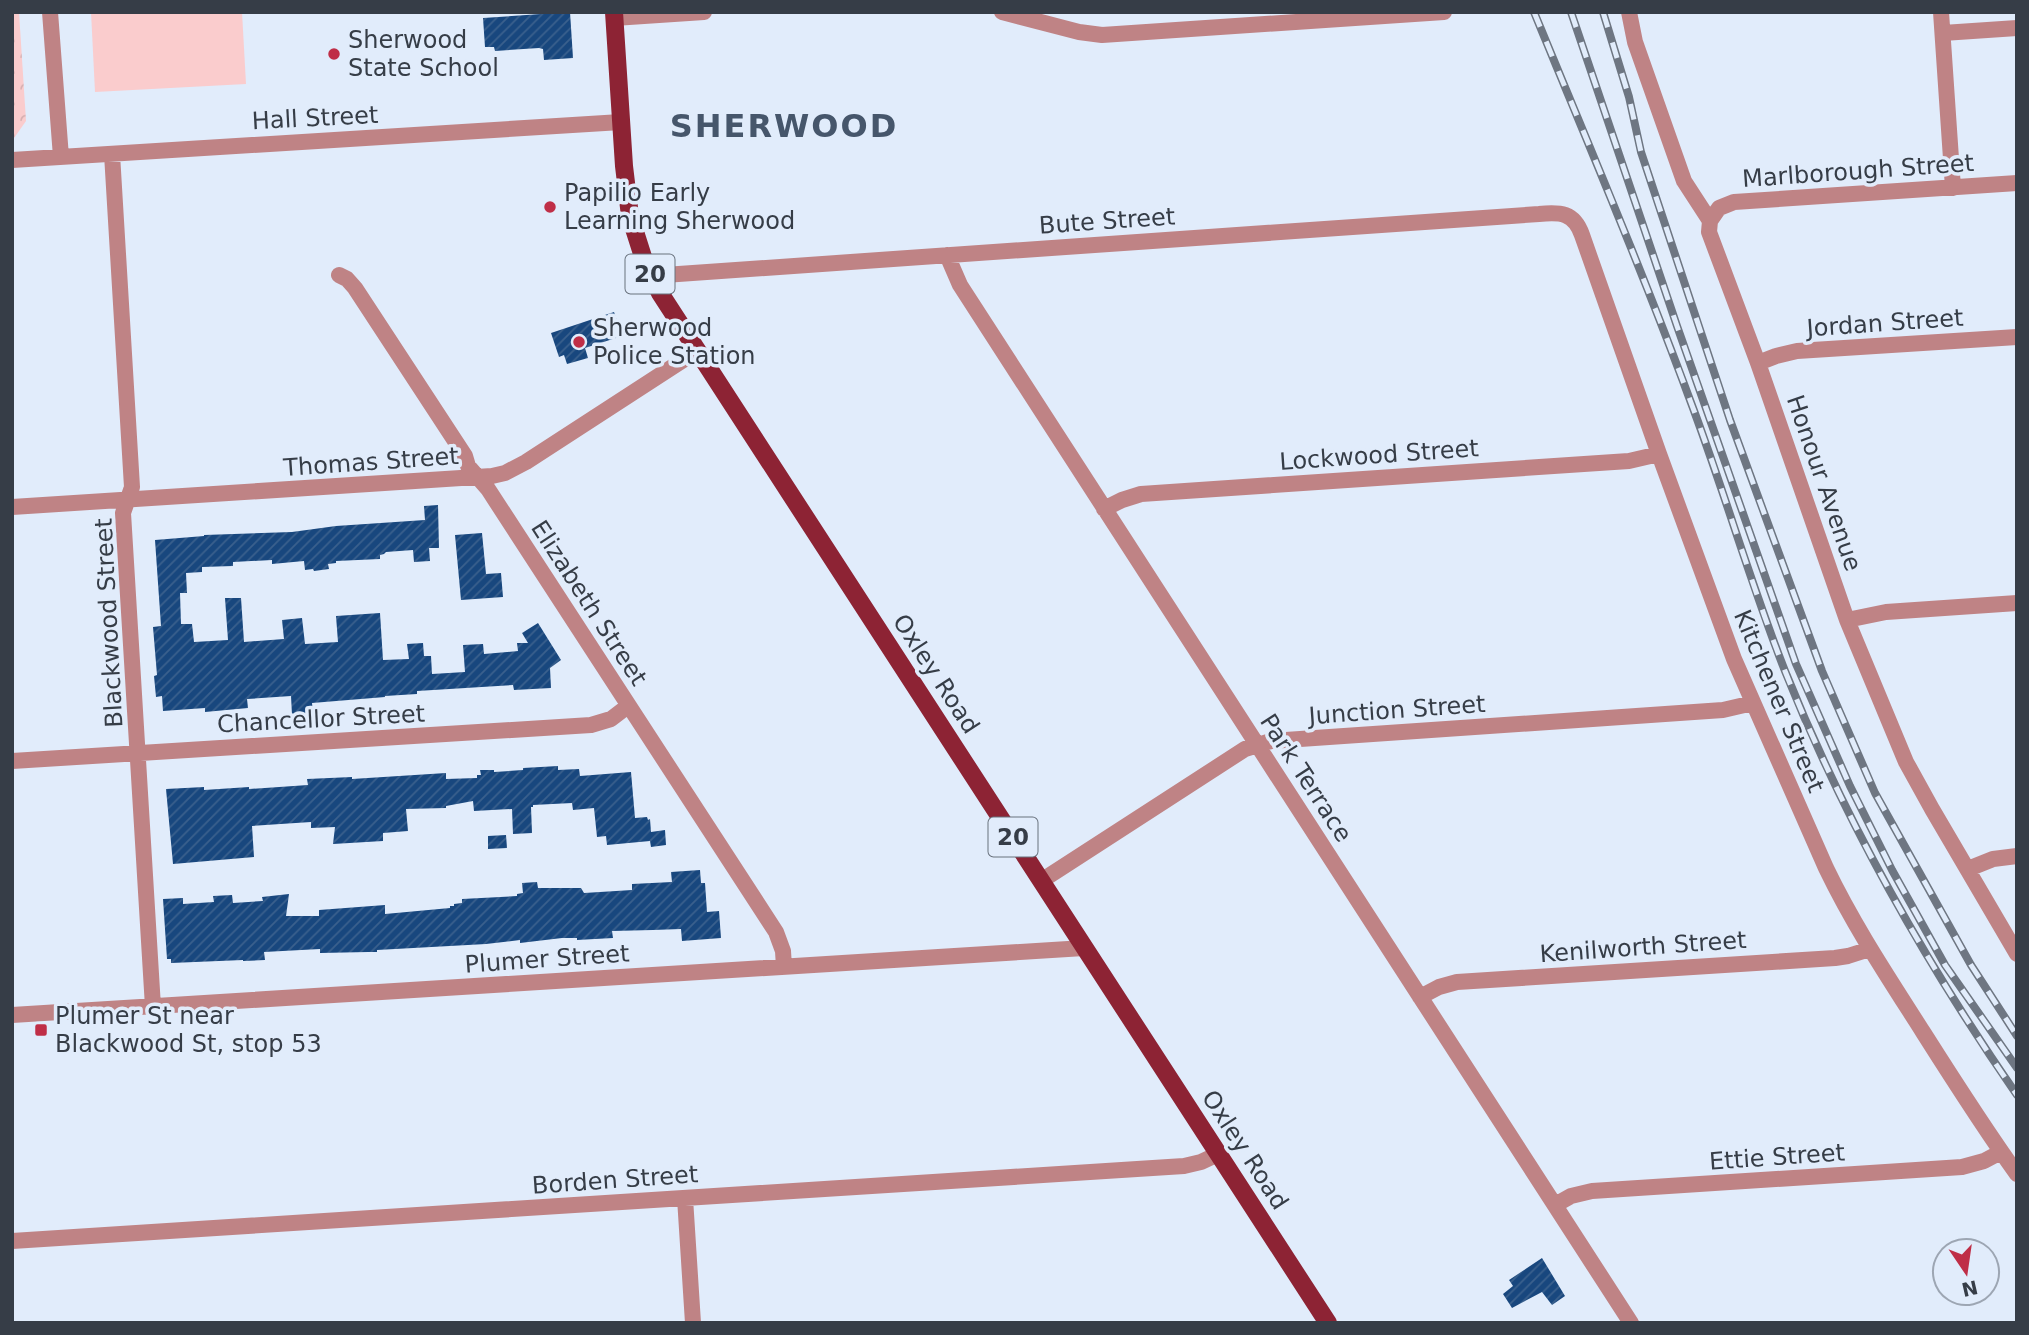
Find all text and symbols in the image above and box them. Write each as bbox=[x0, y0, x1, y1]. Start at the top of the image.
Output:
place label: Sherwood State School bbox=[348, 26, 499, 82]
marker: Sherwood State School bbox=[326, 46, 342, 62]
street label: Hall Street bbox=[251, 101, 379, 135]
district label: SHERWOOD bbox=[670, 107, 898, 145]
street label: Marlborough Street bbox=[1741, 149, 1975, 193]
place label: Papilio Early Learning Sherwood bbox=[564, 179, 795, 235]
marker: Papilio Early Learning Sherwood bbox=[542, 199, 558, 215]
street label: Bute Street bbox=[1038, 202, 1176, 240]
road number: 20 bbox=[626, 255, 674, 294]
street label: Jordan Street bbox=[1804, 304, 1964, 343]
place label: Sherwood Police Station bbox=[593, 314, 756, 370]
marker: Sherwood Police Station bbox=[571, 334, 587, 350]
street label: Honour Avenue bbox=[1781, 391, 1867, 575]
street label: Lockwood Street bbox=[1279, 434, 1479, 476]
street label: Thomas Street bbox=[281, 442, 460, 482]
street label: Elizabeth Street bbox=[525, 515, 653, 691]
street label: Blackwood Street bbox=[90, 518, 128, 728]
street label: Kitchener Street bbox=[1728, 606, 1830, 796]
street label: Oxley Road bbox=[887, 609, 985, 739]
street label: Junction Street bbox=[1306, 690, 1486, 730]
street label: Chancellor Street bbox=[216, 700, 426, 738]
street label: Park Terrace bbox=[1254, 709, 1358, 847]
road number: 20 bbox=[988, 818, 1038, 856]
street label: Kenilworth Street bbox=[1539, 926, 1747, 968]
street label: Plumer Street bbox=[464, 939, 630, 979]
place label: Plumer St near Blackwood St, stop 53 bbox=[55, 1002, 322, 1058]
marker: Plumer St near Blackwood St, stop 53 bbox=[33, 1022, 49, 1038]
street label: Oxley Road bbox=[1196, 1085, 1294, 1215]
street label: Ettie Street bbox=[1708, 1138, 1846, 1176]
street label: Borden Street bbox=[531, 1160, 699, 1200]
north arrow bbox=[1931, 1237, 2001, 1307]
text: N bbox=[1960, 1276, 1980, 1301]

